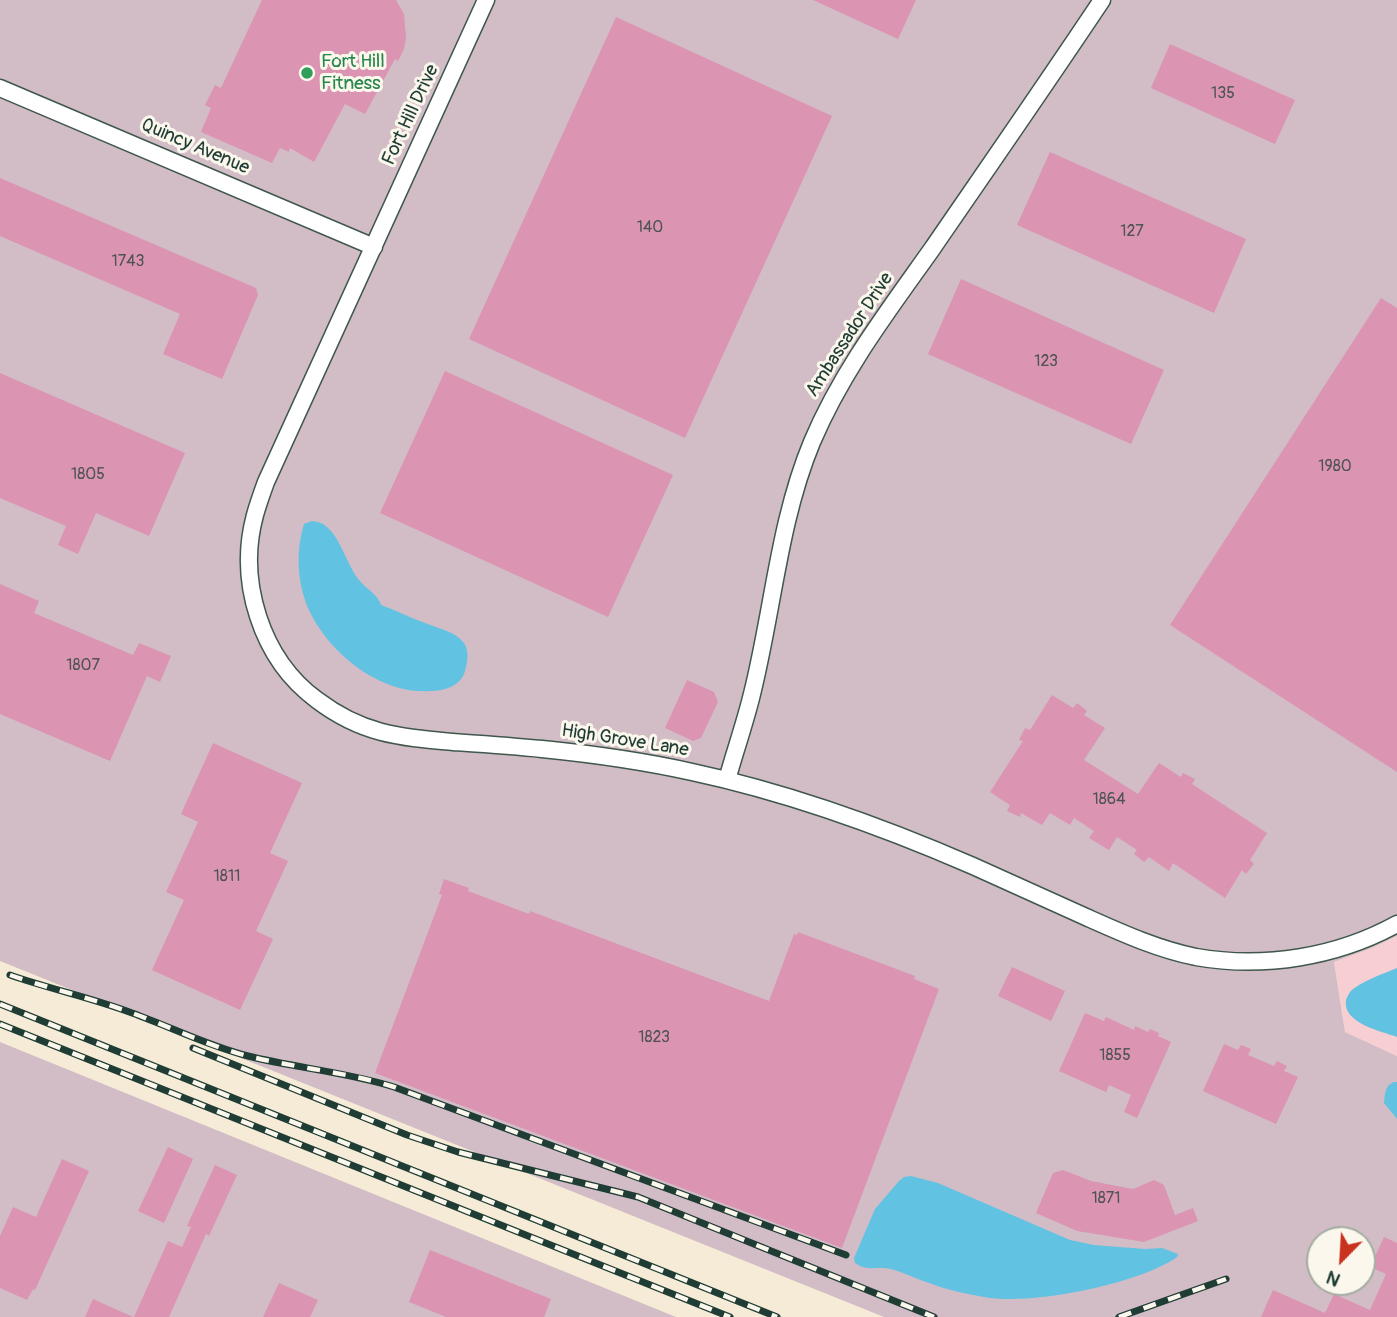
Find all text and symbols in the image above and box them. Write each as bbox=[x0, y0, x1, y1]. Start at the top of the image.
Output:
place label: Fort Hill Fitness bbox=[321, 51, 385, 95]
street label: Fort Hill Drive bbox=[378, 61, 444, 169]
marker: Fort Hill Fitness bbox=[299, 65, 315, 81]
house number: 135 bbox=[1211, 84, 1235, 104]
street label: Quincy Avenue bbox=[137, 114, 253, 180]
house number: 140 bbox=[637, 218, 663, 238]
house number: 127 bbox=[1120, 222, 1144, 242]
house number: 1743 bbox=[112, 252, 144, 272]
street label: Ambassador Drive bbox=[801, 269, 899, 401]
house number: 123 bbox=[1034, 352, 1058, 372]
house number: 1980 bbox=[1318, 457, 1352, 477]
house number: 1805 bbox=[71, 465, 105, 485]
house number: 1807 bbox=[66, 656, 100, 676]
street label: High Grove Lane bbox=[560, 720, 690, 762]
house number: 1864 bbox=[1093, 790, 1125, 810]
house number: 1811 bbox=[214, 867, 240, 887]
house number: 1823 bbox=[638, 1028, 670, 1048]
house number: 1855 bbox=[1099, 1046, 1131, 1066]
house number: 1871 bbox=[1091, 1189, 1121, 1209]
north arrow bbox=[1306, 1226, 1376, 1296]
text: N bbox=[1323, 1265, 1344, 1292]

